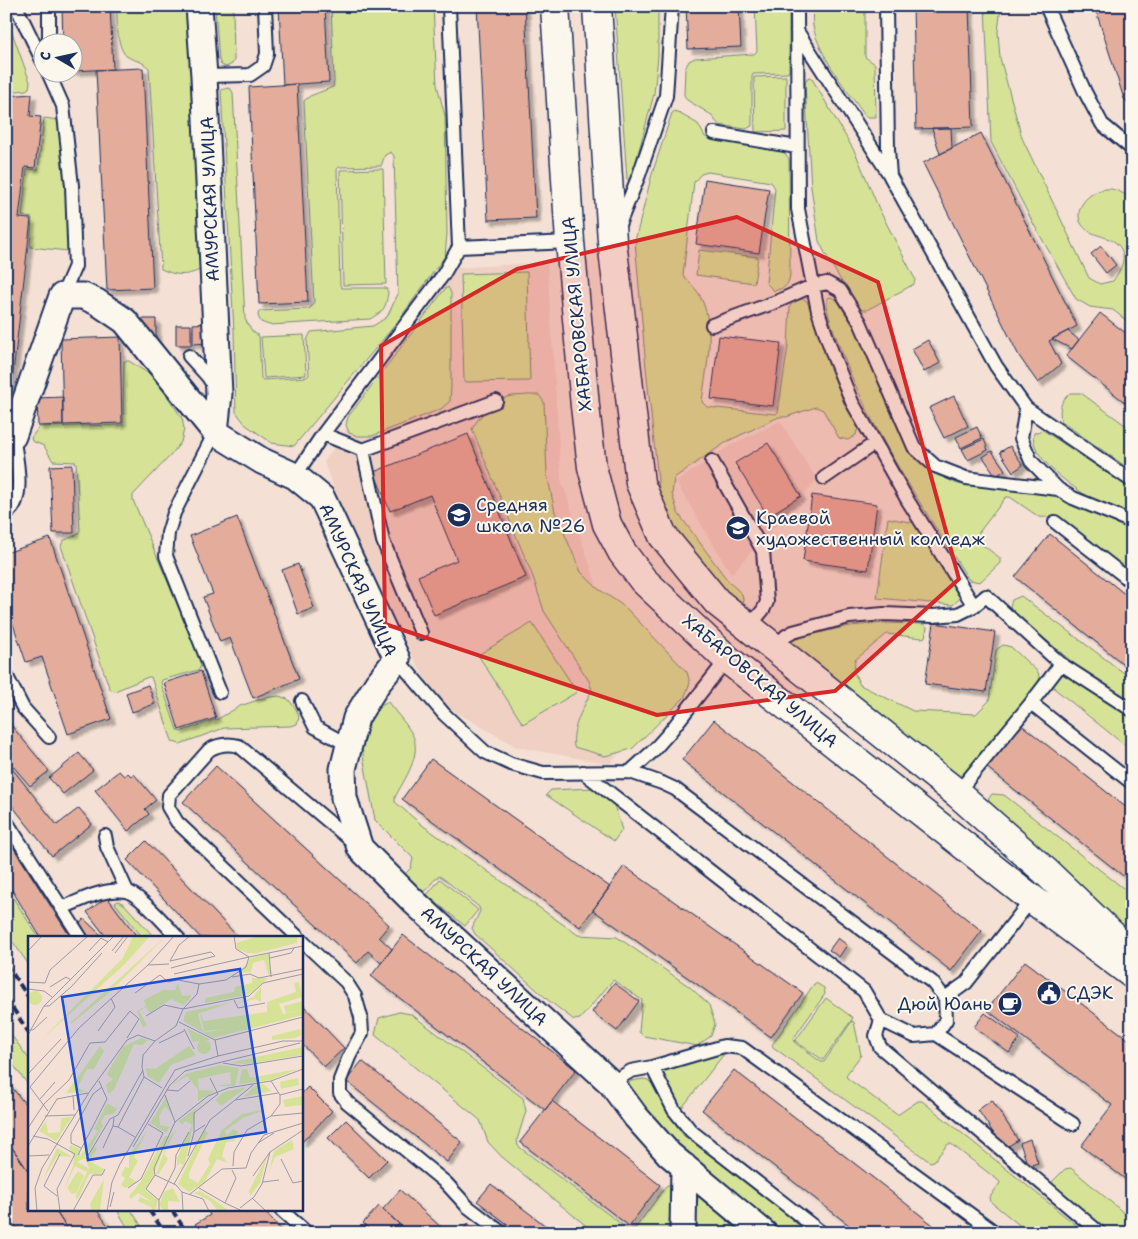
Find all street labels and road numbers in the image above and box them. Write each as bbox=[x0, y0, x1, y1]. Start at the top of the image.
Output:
street label: АМУРСКАЯ УЛИЦА bbox=[195, 116, 225, 282]
street label: ХАБАРОВСКАЯ УЛИЦА bbox=[557, 215, 597, 413]
street label: АМУРСКАЯ УЛИЦА bbox=[313, 500, 403, 660]
street label: ХАБАРОВСКАЯ УЛИЦА bbox=[677, 609, 843, 753]
street label: АМУРСКАЯ УЛИЦА bbox=[415, 901, 553, 1031]

